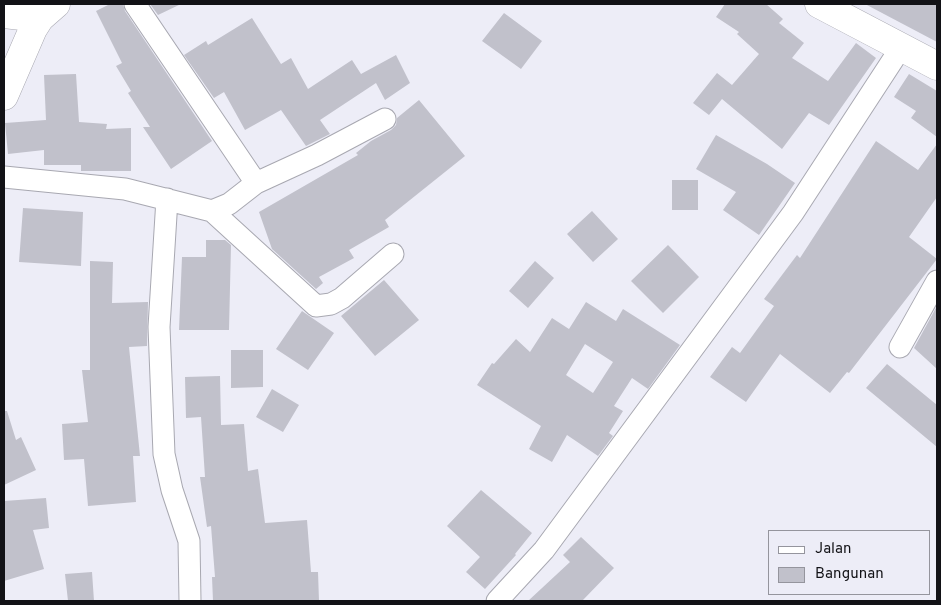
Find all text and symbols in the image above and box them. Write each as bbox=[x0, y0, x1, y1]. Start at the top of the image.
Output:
legend bbox=[768, 530, 931, 595]
text: Jalan bbox=[815, 540, 852, 559]
text: Bangunan bbox=[815, 565, 884, 584]

